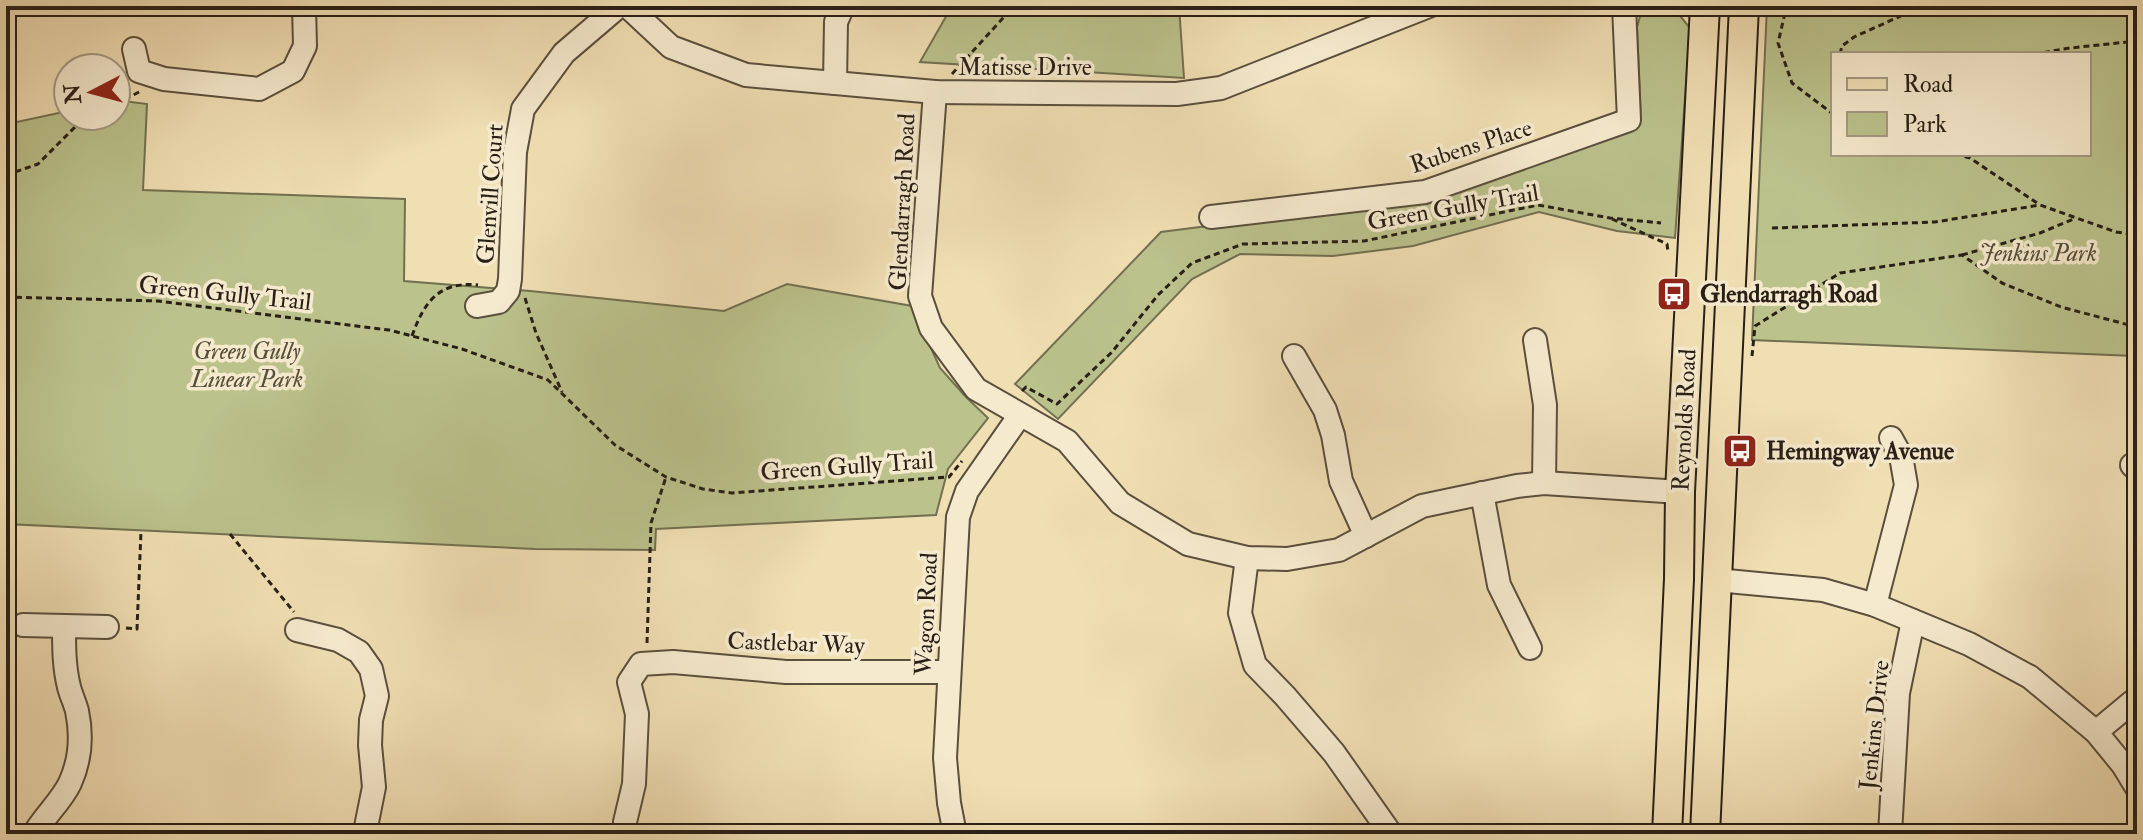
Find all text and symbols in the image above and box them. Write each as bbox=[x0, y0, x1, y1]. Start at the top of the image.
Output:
north arrow bbox=[52, 52, 132, 132]
street label: Matisse Drive bbox=[958, 52, 1092, 83]
legend bbox=[1831, 52, 2091, 156]
text: Road bbox=[1903, 69, 1953, 100]
text: N bbox=[58, 82, 88, 106]
text: Park bbox=[1903, 109, 1947, 140]
street label: Glendarragh Road bbox=[882, 112, 923, 292]
street label: Rubens Place bbox=[1406, 112, 1536, 181]
street label: Glenvill Court bbox=[470, 123, 511, 265]
street label: Green Gully Trail bbox=[1365, 177, 1541, 238]
park label: Jenkins Park bbox=[1979, 238, 2097, 269]
street label: Green Gully Trail bbox=[137, 269, 313, 318]
bus stop icon: Glendarragh Road bbox=[1655, 275, 1693, 313]
place label: Glendarragh Road bbox=[1700, 279, 1878, 310]
park label: Green Gully Linear Park bbox=[190, 336, 303, 395]
street label: Reynolds Road bbox=[1665, 348, 1704, 492]
bus stop icon: Hemingway Avenue bbox=[1721, 432, 1759, 470]
place label: Hemingway Avenue bbox=[1766, 436, 1954, 467]
street label: Green Gully Trail bbox=[759, 445, 935, 488]
street label: Wagon Road bbox=[908, 552, 945, 677]
street label: Castlebar Way bbox=[727, 626, 866, 661]
street label: Jenkins Drive bbox=[1852, 659, 1897, 792]

